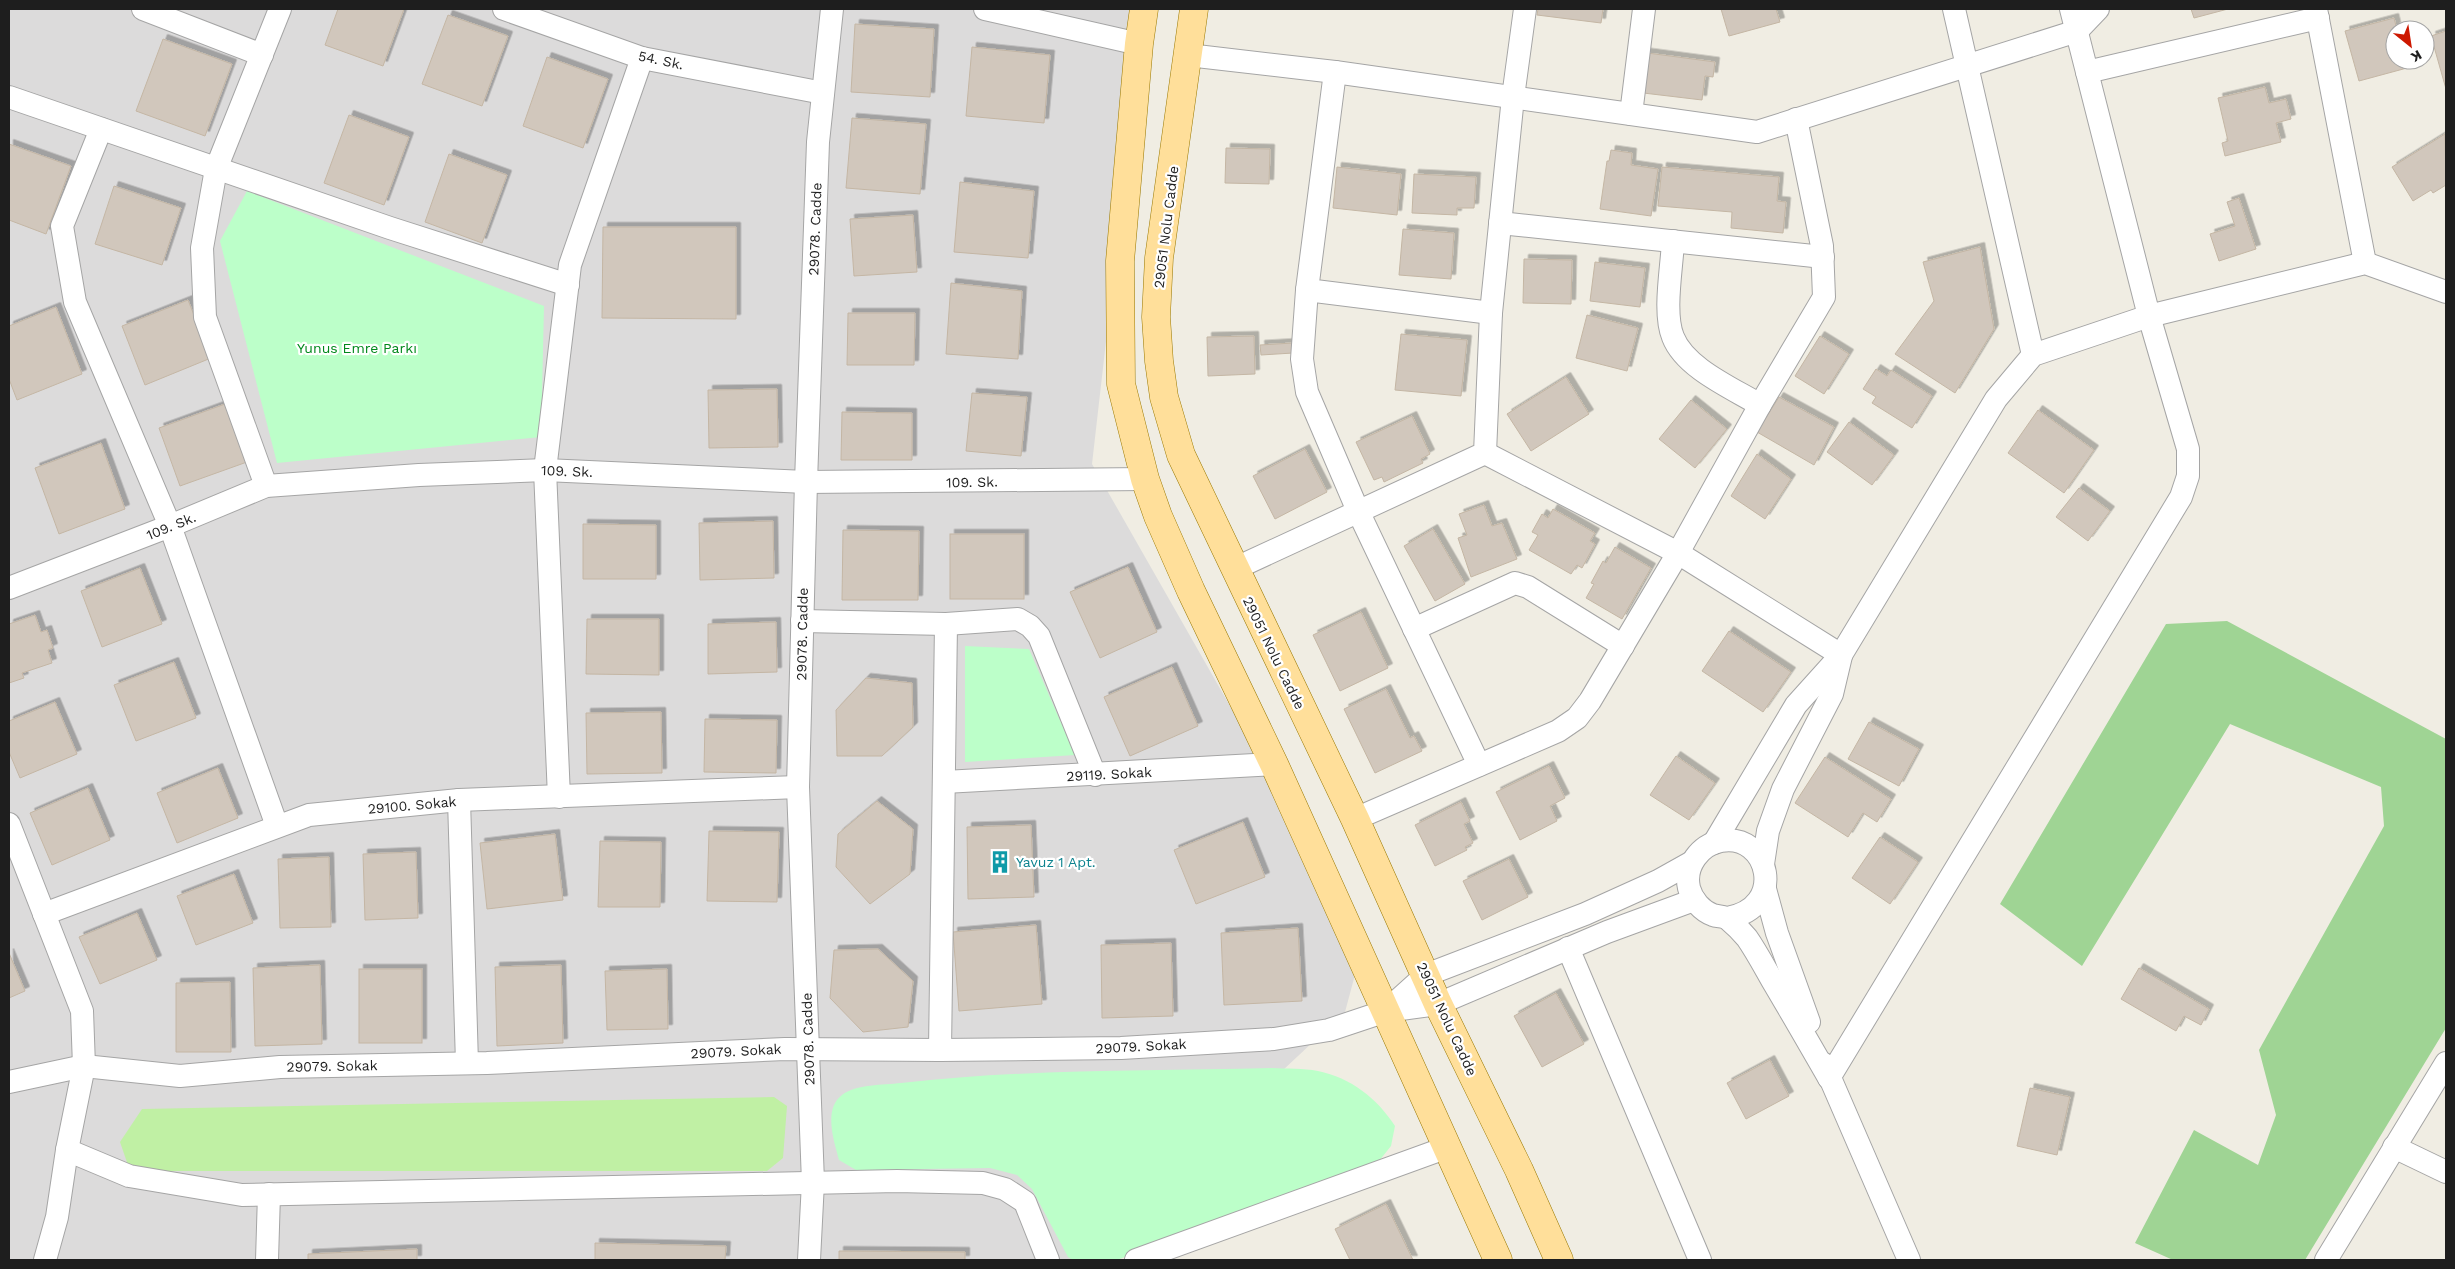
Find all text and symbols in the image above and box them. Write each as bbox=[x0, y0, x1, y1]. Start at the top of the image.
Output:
north arrow bbox=[2385, 20, 2435, 70]
street label: 54. Sk. bbox=[637, 47, 685, 73]
text: K bbox=[2408, 47, 2425, 66]
street label: 29051 Nolu Cadde bbox=[1151, 165, 1181, 289]
street label: 29078. Cadde bbox=[805, 182, 825, 276]
park label: Yunus Emre Parkı bbox=[297, 340, 417, 356]
street label: 109. Sk. bbox=[541, 462, 593, 480]
street label: 109. Sk. bbox=[946, 474, 998, 490]
street label: 109. Sk. bbox=[144, 509, 198, 543]
street label: 29078. Cadde bbox=[793, 587, 811, 681]
street label: 29051 Nolu Cadde bbox=[1240, 594, 1308, 712]
street label: 29119. Sokak bbox=[1066, 764, 1152, 784]
street label: 29100. Sokak bbox=[367, 793, 457, 817]
building icon: Yavuz 1 Apt. bbox=[987, 849, 1013, 875]
place label: Yavuz 1 Apt. bbox=[1016, 854, 1096, 870]
street label: 29051 Nolu Cadde bbox=[1414, 960, 1480, 1078]
street label: 29078. Cadde bbox=[798, 992, 818, 1086]
street label: 29079. Sokak bbox=[1095, 1036, 1187, 1056]
street label: 29079. Sokak bbox=[690, 1041, 782, 1061]
street label: 29079. Sokak bbox=[286, 1057, 378, 1075]

